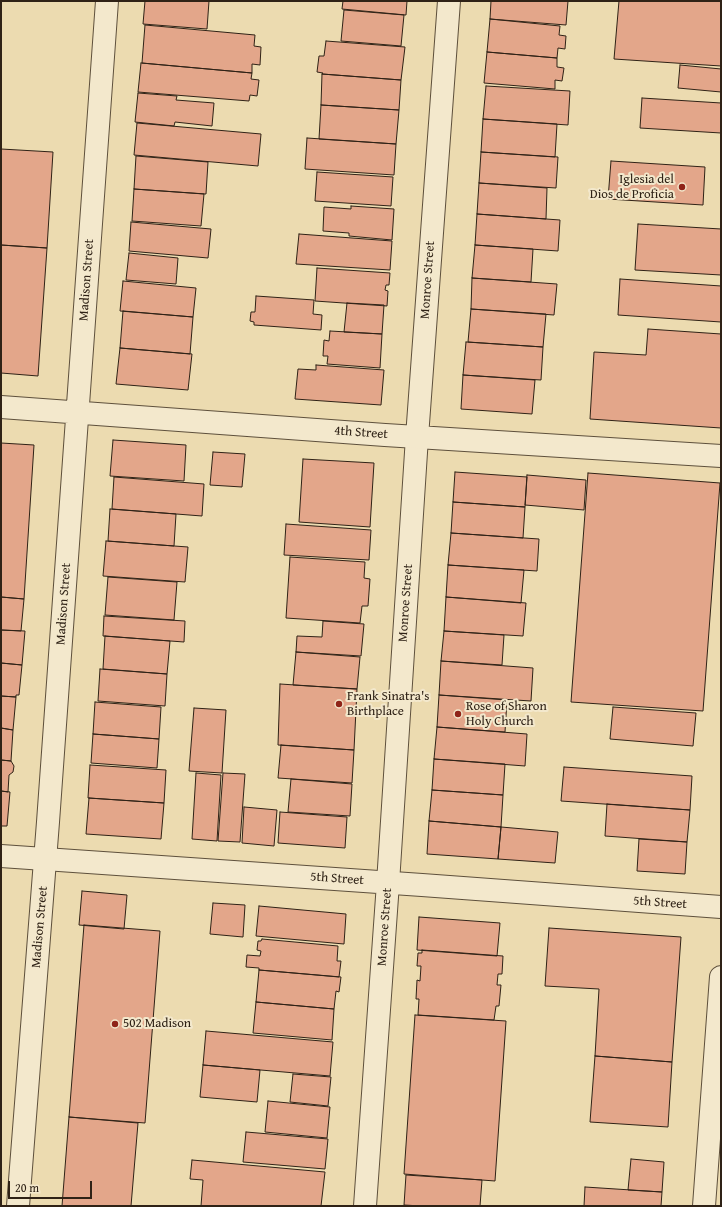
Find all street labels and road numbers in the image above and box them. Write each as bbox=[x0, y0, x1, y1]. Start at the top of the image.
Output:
street label: Madison Street bbox=[76, 238, 98, 322]
street label: Monroe Street bbox=[417, 240, 439, 320]
street label: 4th Street bbox=[334, 423, 388, 443]
street label: Madison Street bbox=[53, 562, 75, 646]
street label: Monroe Street bbox=[395, 563, 417, 643]
street label: 5th Street bbox=[310, 869, 364, 889]
street label: Madison Street bbox=[29, 885, 51, 969]
street label: Monroe Street bbox=[374, 887, 396, 967]
street label: 5th Street bbox=[633, 893, 687, 913]

